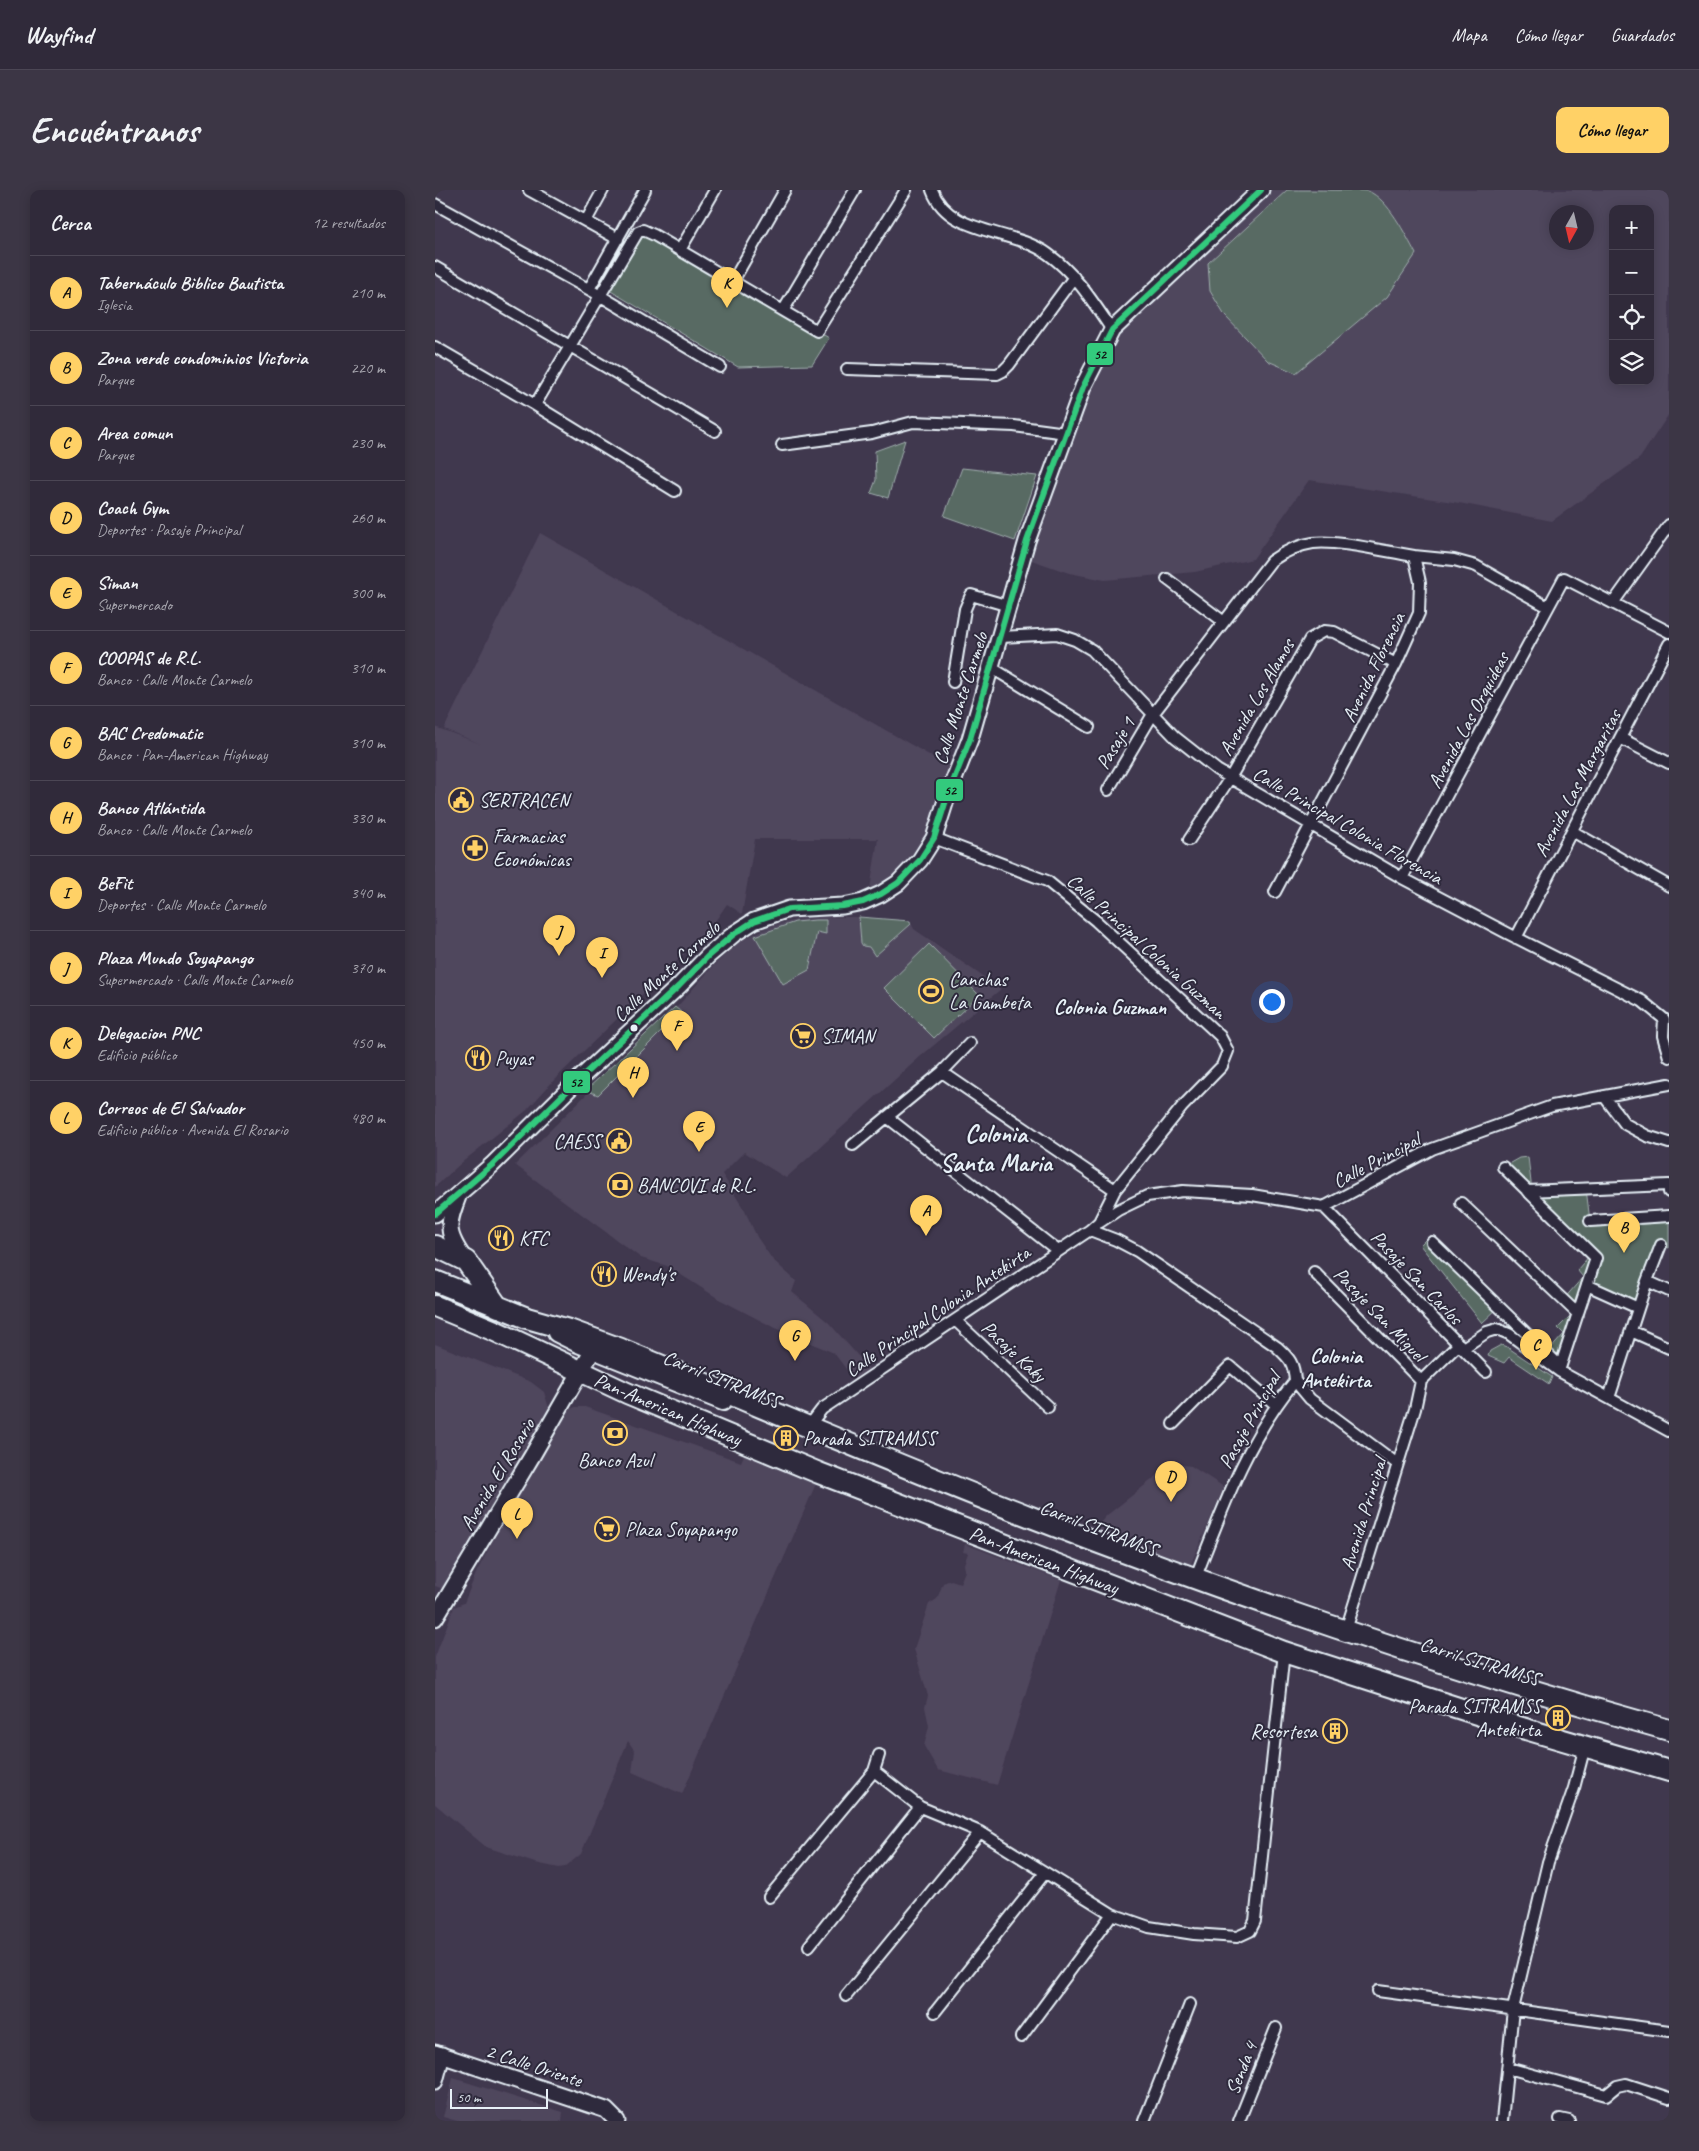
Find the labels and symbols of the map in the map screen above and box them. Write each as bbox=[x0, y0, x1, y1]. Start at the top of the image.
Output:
north arrow bbox=[1549, 205, 1594, 250]
pin: K bbox=[711, 267, 743, 308]
line badge: 52 bbox=[1086, 342, 1114, 366]
text: 52 bbox=[1094, 346, 1108, 363]
street label: Avenida Florencia bbox=[1336, 607, 1411, 726]
street label: Calle Monte Carmelo bbox=[927, 628, 994, 767]
street label: Avenida Los Alamos bbox=[1213, 633, 1301, 760]
street label: Avenida Las Orquideas bbox=[1422, 646, 1516, 793]
street label: Avenida Las Margaritas bbox=[1528, 703, 1628, 861]
street label: Pasaje 1 bbox=[1090, 712, 1141, 774]
street label: Calle Principal Colonia Florencia bbox=[1248, 761, 1448, 891]
line badge: 52 bbox=[935, 778, 964, 802]
text: 52 bbox=[944, 782, 958, 799]
public building icon: SERTRACEN bbox=[448, 787, 474, 813]
place label: SERTRACEN bbox=[479, 788, 572, 813]
place label: Farmacias Económicas bbox=[493, 824, 573, 872]
pharmacy icon: Farmacias Económicas bbox=[462, 835, 488, 861]
street label: Calle Principal Colonia Guzman bbox=[1062, 868, 1232, 1024]
pin: J bbox=[543, 915, 575, 956]
street label: Calle Monte Carmelo bbox=[607, 915, 726, 1027]
pin: I bbox=[586, 937, 618, 978]
place label: Canchas La Gambeta bbox=[949, 967, 1032, 1015]
sports icon: Canchas La Gambeta bbox=[918, 978, 944, 1004]
your location bbox=[1259, 989, 1285, 1015]
district label: Colonia Guzman bbox=[1053, 994, 1167, 1020]
pin: F bbox=[661, 1010, 693, 1051]
unlabelled marker bbox=[629, 1023, 639, 1033]
supermarket icon: SIMAN bbox=[790, 1023, 816, 1049]
place label: SIMAN bbox=[821, 1024, 877, 1049]
restaurant icon: Puyas bbox=[465, 1045, 491, 1071]
place label: Puyas bbox=[495, 1046, 535, 1071]
pin: H bbox=[617, 1057, 649, 1098]
line badge: 52 bbox=[562, 1070, 591, 1094]
text: 52 bbox=[570, 1074, 584, 1091]
pin: E bbox=[683, 1111, 715, 1152]
district label: Colonia Santa Maria bbox=[940, 1118, 1054, 1179]
street label: Calle Principal bbox=[1328, 1125, 1427, 1194]
public building icon: CAESS bbox=[606, 1128, 632, 1154]
place label: CAESS bbox=[554, 1129, 604, 1154]
bank icon: BANCOVI de R.L. bbox=[607, 1172, 633, 1198]
place label: BANCOVI de R.L. bbox=[637, 1173, 756, 1198]
pin: A bbox=[910, 1195, 942, 1236]
pin: B bbox=[1608, 1212, 1640, 1253]
restaurant icon: KFC bbox=[488, 1225, 514, 1251]
street label: Pasaje San Carlos bbox=[1365, 1225, 1469, 1331]
place label: KFC bbox=[519, 1226, 550, 1251]
street label: Calle Principal Colonia Antekirta bbox=[840, 1239, 1036, 1383]
restaurant icon: Wendy's bbox=[591, 1261, 617, 1287]
place label: Wendy's bbox=[621, 1262, 677, 1287]
street label: Pasaje San Miguel bbox=[1328, 1262, 1434, 1370]
street label: Pasaje Kaky bbox=[976, 1315, 1053, 1389]
pin: G bbox=[779, 1320, 811, 1361]
pin: C bbox=[1520, 1329, 1552, 1370]
district label: Colonia Antekirta bbox=[1301, 1343, 1373, 1393]
street label: Carril SITRAMSS bbox=[660, 1345, 787, 1416]
street label: Pasaje Principal bbox=[1213, 1364, 1288, 1473]
street label: Pan-American Highway bbox=[590, 1367, 746, 1452]
street label: Avenida El Rosario bbox=[454, 1413, 541, 1535]
bank icon: Banco Azul bbox=[602, 1420, 628, 1446]
building icon: Parada SITRAMSS bbox=[773, 1425, 799, 1451]
place label: Parada SITRAMSS bbox=[803, 1426, 939, 1451]
place label: Banco Azul bbox=[578, 1448, 656, 1473]
street label: Avenida Principal bbox=[1335, 1451, 1393, 1573]
pin: D bbox=[1155, 1461, 1187, 1502]
street label: Carril SITRAMSS bbox=[1036, 1495, 1164, 1564]
pin: L bbox=[501, 1498, 533, 1539]
supermarket icon: Plaza Soyapango bbox=[594, 1516, 620, 1542]
place label: Plaza Soyapango bbox=[625, 1517, 738, 1542]
street label: Pan-American Highway bbox=[966, 1521, 1123, 1601]
street label: Carril SITRAMSS bbox=[1417, 1631, 1546, 1693]
place label: Parada SITRAMSS Antekirta bbox=[1408, 1694, 1544, 1742]
building icon: Parada SITRAMSS Antekirta bbox=[1545, 1705, 1571, 1731]
building icon: Resortesa bbox=[1322, 1718, 1348, 1744]
place label: Resortesa bbox=[1250, 1719, 1318, 1744]
street label: Senda 4 bbox=[1220, 2036, 1264, 2098]
street label: 2 Calle Oriente bbox=[483, 2038, 586, 2093]
scale bar bbox=[450, 2086, 547, 2109]

